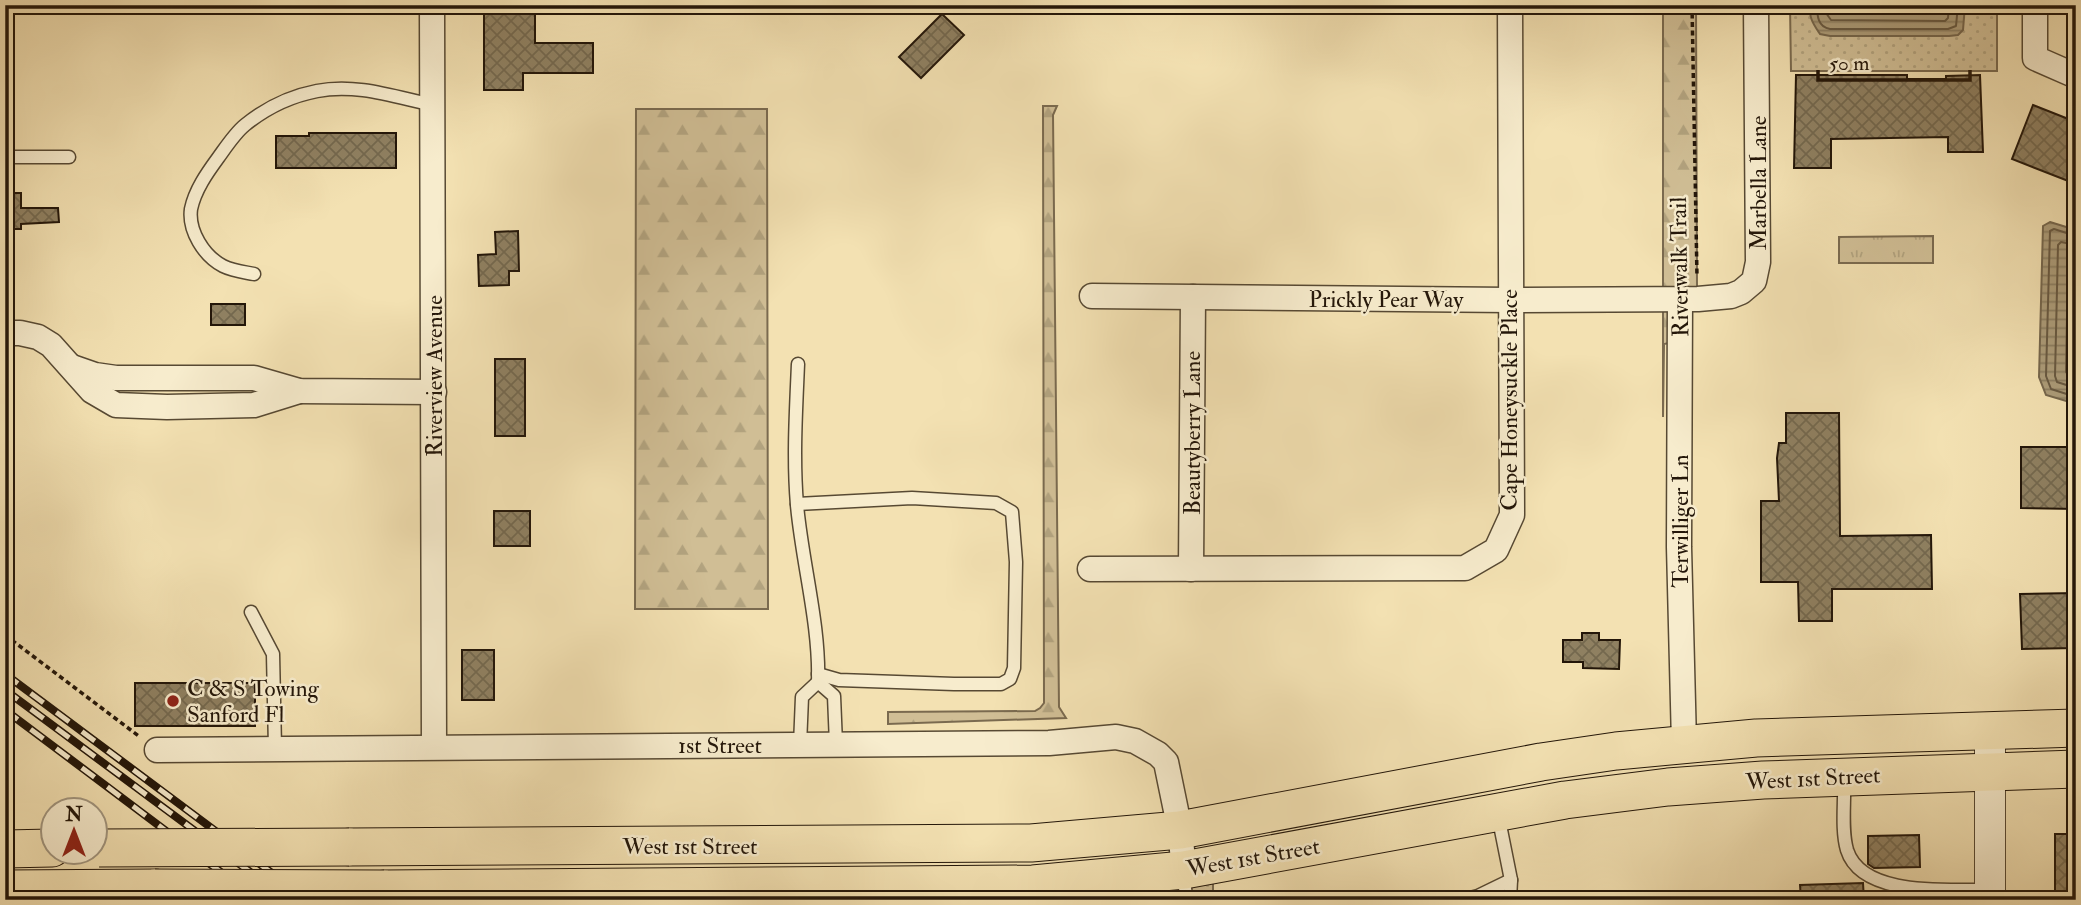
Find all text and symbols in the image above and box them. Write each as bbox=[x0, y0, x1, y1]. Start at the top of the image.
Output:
scale bar bbox=[1818, 38, 1971, 82]
text: 50 m bbox=[1829, 50, 1870, 77]
street label: Marbella Lane bbox=[1744, 115, 1773, 250]
street label: Riverwalk Trail bbox=[1664, 196, 1695, 337]
street label: Prickly Pear Way bbox=[1309, 285, 1464, 314]
street label: Cape Honeysuckle Place bbox=[1495, 289, 1525, 511]
street label: Riverview Avenue bbox=[420, 295, 449, 457]
street label: Beautyberry Lane bbox=[1178, 351, 1207, 515]
street label: Terwilliger Ln bbox=[1666, 454, 1695, 588]
place label: C & S Towing Sanford Fl bbox=[187, 674, 320, 729]
marker: C & S Towing Sanford Fl bbox=[165, 693, 181, 709]
street label: 1st Street bbox=[678, 731, 762, 760]
street label: West 1st Street bbox=[1744, 760, 1881, 797]
north arrow bbox=[38, 796, 108, 866]
text: N bbox=[64, 803, 83, 827]
street label: West 1st Street bbox=[1183, 831, 1322, 884]
street label: West 1st Street bbox=[622, 832, 757, 861]

